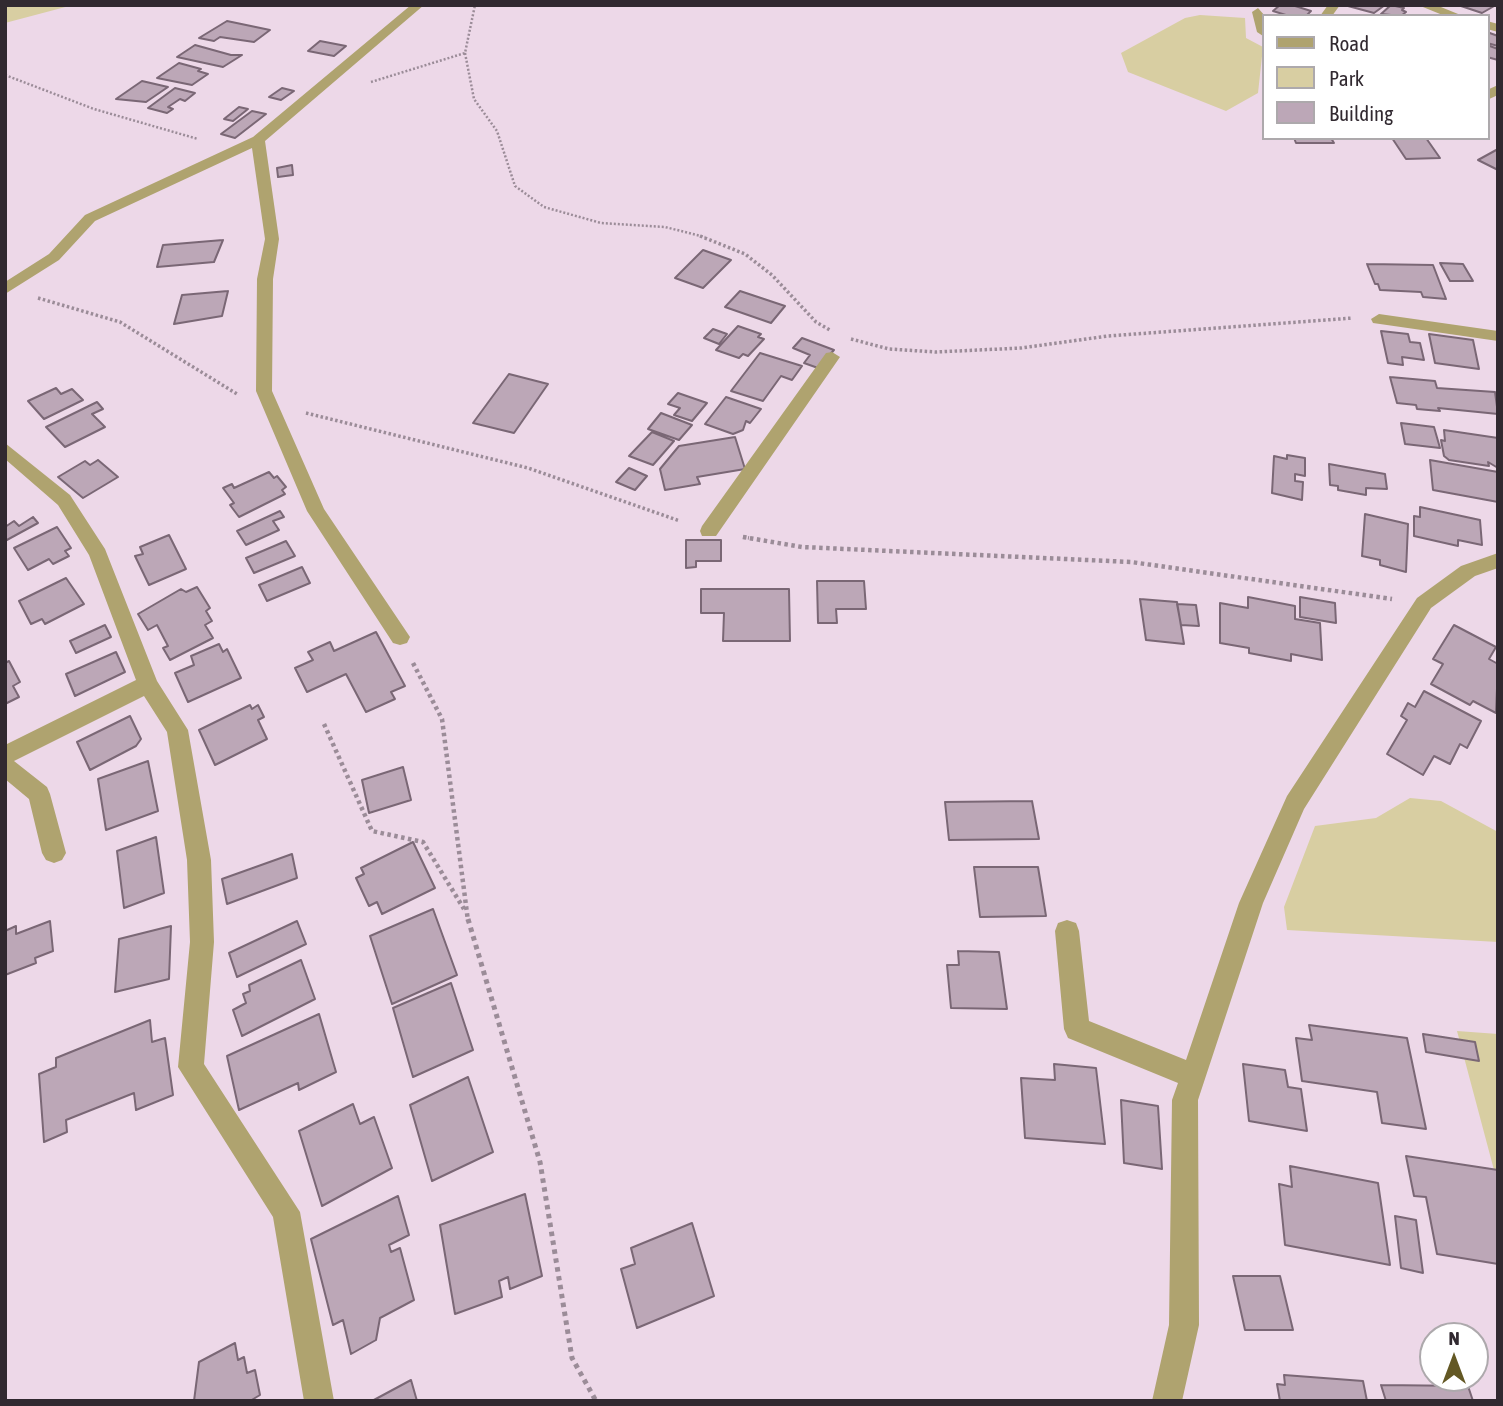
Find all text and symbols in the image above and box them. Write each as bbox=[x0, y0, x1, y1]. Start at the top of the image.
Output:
legend bbox=[1262, 14, 1489, 140]
text: Road bbox=[1329, 31, 1369, 55]
text: Park bbox=[1329, 66, 1364, 90]
text: Building bbox=[1329, 101, 1393, 125]
north arrow bbox=[1419, 1322, 1489, 1392]
text: N bbox=[1448, 1327, 1460, 1349]

